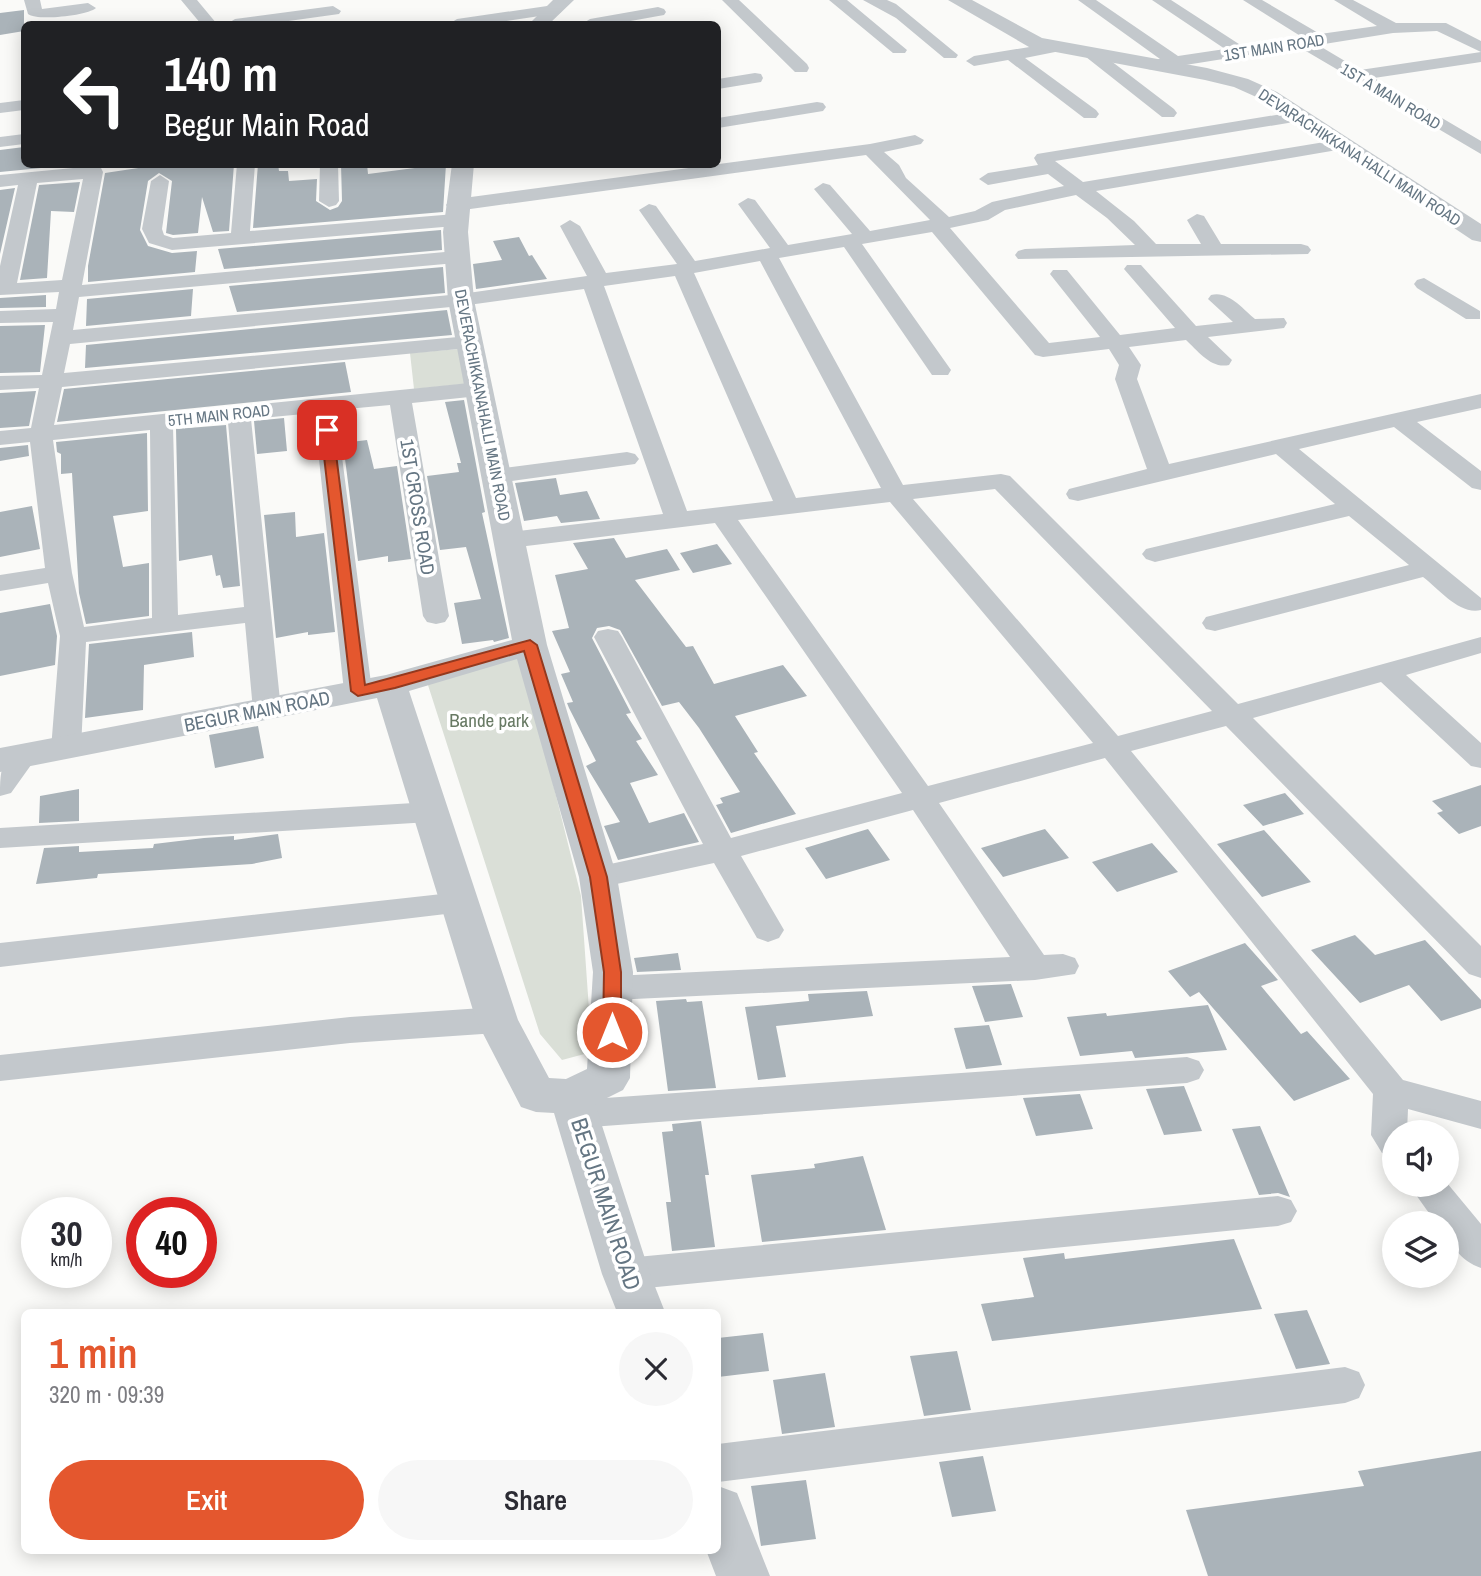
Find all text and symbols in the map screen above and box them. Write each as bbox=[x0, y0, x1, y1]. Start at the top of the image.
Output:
street label: 1ST MAIN ROAD bbox=[1222, 28, 1326, 66]
text: 140 m bbox=[164, 40, 278, 106]
icon: left bbox=[49, 49, 140, 140]
street label: 1ST A MAIN ROAD bbox=[1337, 58, 1445, 134]
street label: DEVARACHIKKANA HALLI MAIN ROAD bbox=[1254, 83, 1466, 231]
text: Begur Main Road bbox=[164, 103, 370, 146]
street label: DEVERACHIKKANAHALLI MAIN ROAD bbox=[450, 287, 516, 523]
street label: 5TH MAIN ROAD bbox=[167, 399, 271, 431]
pin bbox=[297, 400, 357, 460]
icon: arrive bbox=[308, 411, 346, 449]
street label: 1ST CROSS ROAD bbox=[394, 437, 442, 577]
street label: BEGUR MAIN ROAD bbox=[182, 684, 332, 738]
park label: Bande park bbox=[449, 707, 529, 733]
position arrow bbox=[575, 995, 649, 1069]
street label: BEGUR MAIN ROAD bbox=[564, 1114, 649, 1294]
map controls bbox=[1382, 1120, 1459, 1288]
button: sound bbox=[1382, 1120, 1459, 1197]
speed limit sign: 40 bbox=[126, 1197, 217, 1288]
text: 30 bbox=[51, 1210, 82, 1257]
button: layers bbox=[1382, 1211, 1459, 1288]
text: km/h bbox=[51, 1247, 83, 1272]
text: 1 min bbox=[49, 1325, 138, 1381]
button: close bbox=[619, 1332, 693, 1406]
text: 320 m · 09:39 bbox=[49, 1379, 164, 1410]
button: Exit bbox=[49, 1460, 364, 1540]
button: Share bbox=[378, 1460, 693, 1540]

